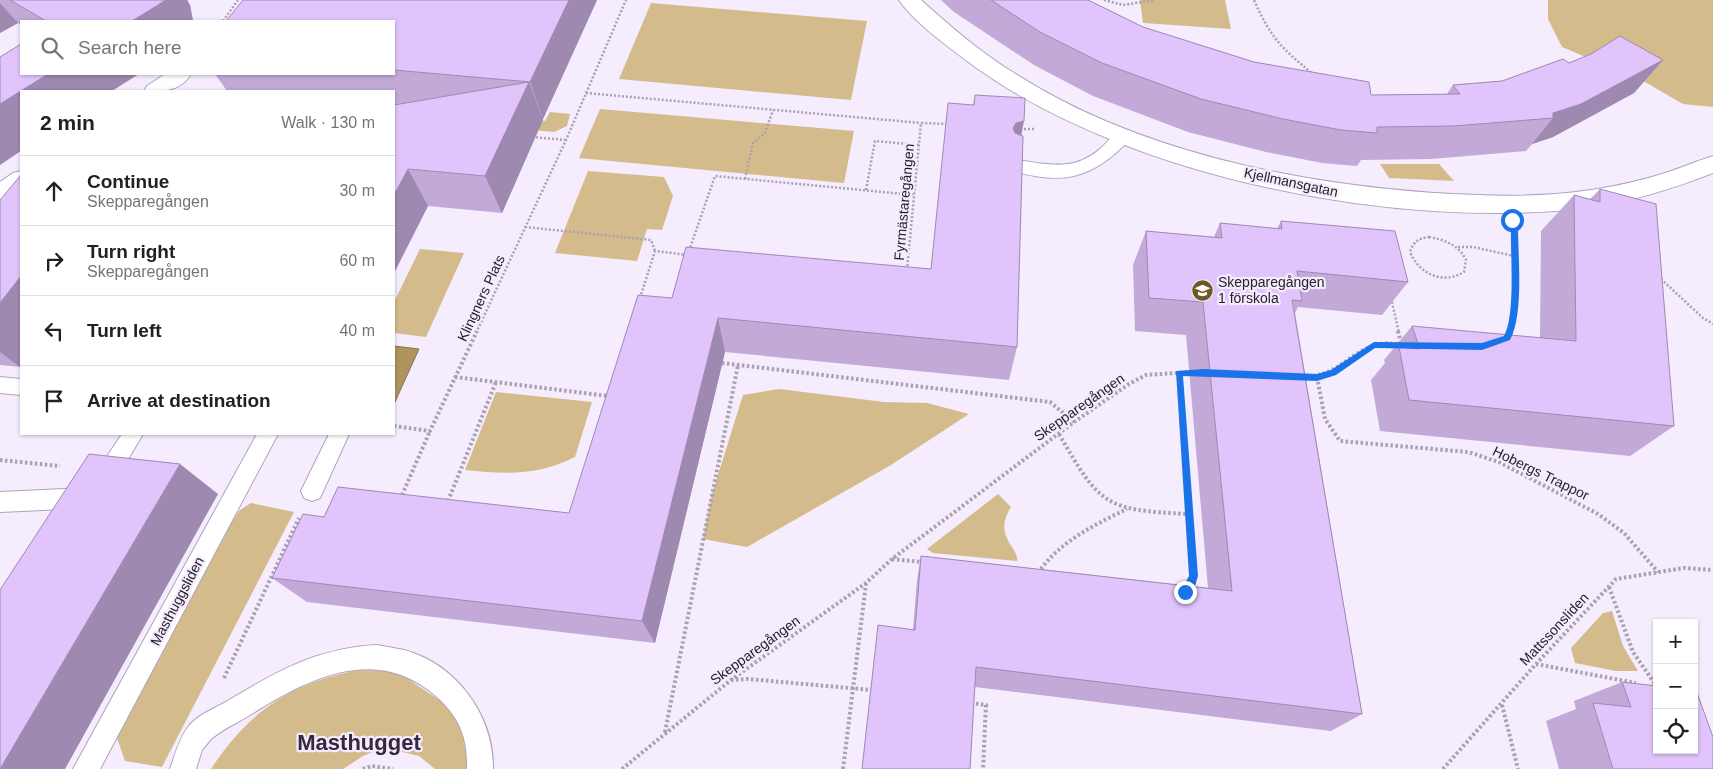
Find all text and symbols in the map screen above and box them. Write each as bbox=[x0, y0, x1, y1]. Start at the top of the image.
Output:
search box bbox=[20, 20, 395, 75]
icon: search bbox=[38, 34, 66, 62]
text: Search here bbox=[78, 37, 182, 58]
text: 2 min bbox=[40, 111, 95, 134]
text: Walk · 130 m bbox=[281, 114, 375, 131]
street label: Fyrmästaregången bbox=[891, 143, 917, 261]
street label: Kjellmansgatan bbox=[1243, 164, 1339, 200]
text: Continue bbox=[87, 171, 169, 192]
icon: ahead bbox=[40, 177, 68, 205]
text: 30 m bbox=[339, 182, 375, 199]
text: Skepparegången bbox=[87, 193, 209, 210]
route start bbox=[1501, 209, 1524, 232]
text: Turn right bbox=[87, 241, 175, 262]
icon: right bbox=[40, 247, 68, 275]
text: 60 m bbox=[339, 252, 375, 269]
street label: Klingners Plats bbox=[454, 252, 508, 344]
text: Skepparegången bbox=[87, 263, 209, 280]
place label: Skepparegången 1 förskola bbox=[1218, 274, 1325, 306]
school or university icon: Skepparegången 1 förskola bbox=[1190, 278, 1214, 302]
icon: left bbox=[40, 317, 68, 345]
text: Turn left bbox=[87, 320, 162, 341]
text: 40 m bbox=[339, 322, 375, 339]
street label: Skepparegången bbox=[1031, 370, 1127, 444]
icon: arrive bbox=[40, 387, 68, 415]
text: Arrive at destination bbox=[87, 390, 271, 411]
street label: Hobergs Trappor bbox=[1490, 443, 1592, 503]
street label: Masthuggsliden bbox=[147, 554, 207, 648]
route end bbox=[1174, 581, 1197, 604]
street label: Mattssonsliden bbox=[1516, 589, 1592, 669]
street label: Skepparegången bbox=[707, 612, 803, 688]
map controls bbox=[1653, 619, 1698, 754]
button: + bbox=[1653, 619, 1698, 664]
button: − bbox=[1653, 664, 1698, 709]
button: locate bbox=[1653, 709, 1698, 754]
district label: Masthugget bbox=[297, 730, 421, 755]

